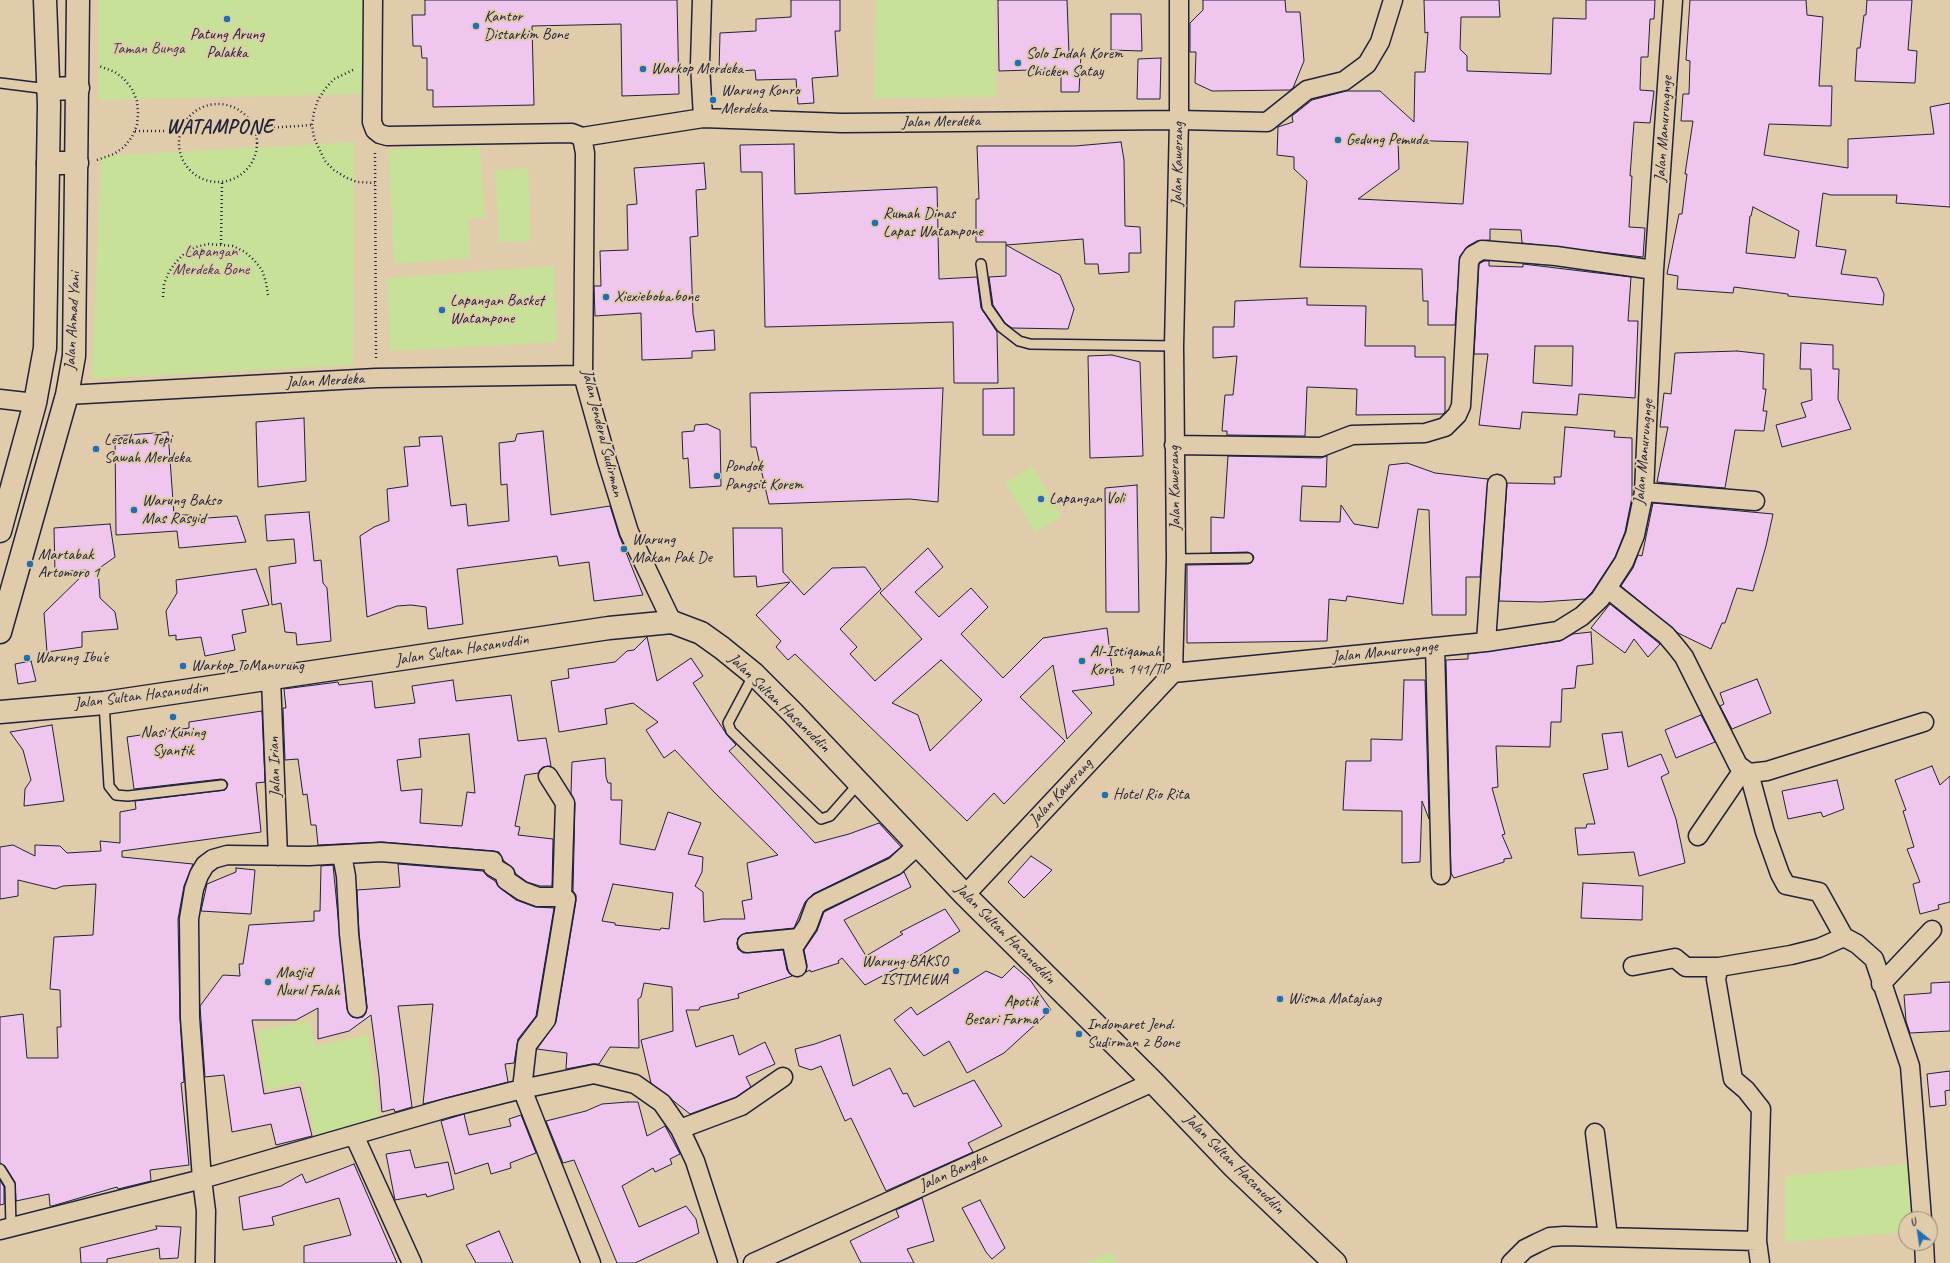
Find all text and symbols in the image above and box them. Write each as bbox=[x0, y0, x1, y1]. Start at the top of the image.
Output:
place label: Kantor Distarkim Bone bbox=[484, 7, 568, 45]
marker: Patung Arung Palakka bbox=[222, 14, 232, 24]
marker: Kantor Distarkim Bone bbox=[471, 21, 481, 31]
place label: Patung Arung Palakka bbox=[190, 25, 264, 63]
park label: Taman Bunga bbox=[112, 39, 184, 59]
place label: Solo Indah Korem Chicken Satay bbox=[1026, 44, 1123, 82]
marker: Solo Indah Korem Chicken Satay bbox=[1013, 58, 1023, 68]
place label: Warkop Merdeka bbox=[651, 59, 743, 79]
marker: Warkop Merdeka bbox=[638, 64, 648, 74]
street label: Jalan Manurungnge bbox=[1651, 75, 1677, 183]
place label: Warung Konro Merdeka bbox=[721, 81, 799, 119]
marker: Warung Konro Merdeka bbox=[708, 95, 718, 105]
street label: Jalan Merdeka bbox=[902, 112, 980, 132]
district label: WATAMPONE bbox=[167, 116, 273, 140]
street label: Jalan Kawerang bbox=[1168, 121, 1188, 207]
place label: Gedung Pemuda bbox=[1346, 130, 1428, 150]
marker: Gedung Pemuda bbox=[1333, 135, 1343, 145]
place label: Rumah Dinas Lapas Watampone bbox=[883, 204, 983, 242]
marker: Rumah Dinas Lapas Watampone bbox=[870, 218, 880, 228]
park label: Lapangan Merdeka Bone bbox=[173, 242, 249, 280]
street label: Jalan Ahmad Yani bbox=[61, 271, 85, 371]
place label: Xiexieboba.bone bbox=[614, 287, 699, 307]
place label: Lapangan Basket Watampone bbox=[450, 291, 544, 329]
marker: Xiexieboba.bone bbox=[601, 292, 611, 302]
marker: Lapangan Basket Watampone bbox=[437, 305, 447, 315]
street label: Jalan Jenderal Sudirman bbox=[577, 367, 627, 499]
street label: Jalan Merdeka bbox=[285, 369, 365, 393]
street label: Jalan Manurungnge bbox=[1630, 398, 1658, 506]
place label: Lesehan Tepi Sawah Merdeka bbox=[104, 430, 191, 468]
marker: Lesehan Tepi Sawah Merdeka bbox=[91, 444, 101, 454]
street label: Jalan Kawerang bbox=[1165, 445, 1185, 531]
place label: Pondok Pangsit Korem bbox=[725, 457, 803, 495]
marker: Pondok Pangsit Korem bbox=[712, 471, 722, 481]
place label: Lapangan Voli bbox=[1049, 489, 1124, 509]
place label: Warung Bakso Mas Rasyid bbox=[142, 491, 221, 529]
marker: Lapangan Voli bbox=[1036, 494, 1046, 504]
marker: Warung Bakso Mas Rasyid bbox=[129, 505, 139, 515]
place label: Warung Makan Pak De bbox=[632, 530, 712, 568]
marker: Warung Makan Pak De bbox=[619, 544, 629, 554]
place label: Martabak Artomoro 1 bbox=[38, 545, 100, 583]
marker: Martabak Artomoro 1 bbox=[25, 559, 35, 569]
street label: Jalan Sultan Hasanuddin bbox=[394, 630, 530, 670]
street label: Jalan Manurungnge bbox=[1331, 637, 1439, 667]
place label: Al-Istiqamah Korem 141/TP bbox=[1090, 642, 1169, 680]
place label: Warung Ibu'e bbox=[35, 648, 108, 668]
street label: Jalan Sultan Hasanuddin bbox=[724, 649, 834, 757]
marker: Warung Ibu'e bbox=[22, 653, 32, 663]
place label: Warkop ToManurung bbox=[191, 656, 304, 676]
marker: Al-Istiqamah Korem 141/TP bbox=[1077, 656, 1087, 666]
marker: Warkop ToManurung bbox=[178, 661, 188, 671]
street label: Jalan Sultan Hasanuddin bbox=[73, 678, 209, 714]
marker: Nasi Kuning Syantik bbox=[168, 712, 178, 722]
place label: Nasi Kuning Syantik bbox=[141, 723, 205, 761]
street label: Jalan Irian bbox=[264, 736, 286, 798]
street label: Jalan Kawerang bbox=[1025, 754, 1097, 830]
place label: Hotel Rio Rita bbox=[1113, 785, 1189, 805]
marker: Hotel Rio Rita bbox=[1100, 790, 1110, 800]
street label: Jalan Sultan Hasanuddin bbox=[951, 880, 1059, 988]
place label: Warung BAKSO ISTIMEWA bbox=[862, 952, 948, 990]
place label: Masjid Nurul Falah bbox=[276, 963, 340, 1001]
marker: Warung BAKSO ISTIMEWA bbox=[951, 966, 961, 976]
marker: Masjid Nurul Falah bbox=[263, 977, 273, 987]
place label: Wisma Matajang bbox=[1288, 989, 1381, 1009]
place label: Apotik Besari Farma bbox=[964, 992, 1038, 1030]
marker: Wisma Matajang bbox=[1275, 994, 1285, 1004]
marker: Apotik Besari Farma bbox=[1041, 1006, 1051, 1016]
place label: Indomaret Jend. Sudirman 2 Bone bbox=[1087, 1015, 1179, 1053]
marker: Indomaret Jend. Sudirman 2 Bone bbox=[1074, 1029, 1084, 1039]
street label: Jalan Sultan Hasanuddin bbox=[1180, 1110, 1288, 1218]
street label: Jalan Bangka bbox=[916, 1149, 990, 1195]
north arrow bbox=[1898, 1211, 1938, 1251]
text: U bbox=[1907, 1214, 1918, 1229]

